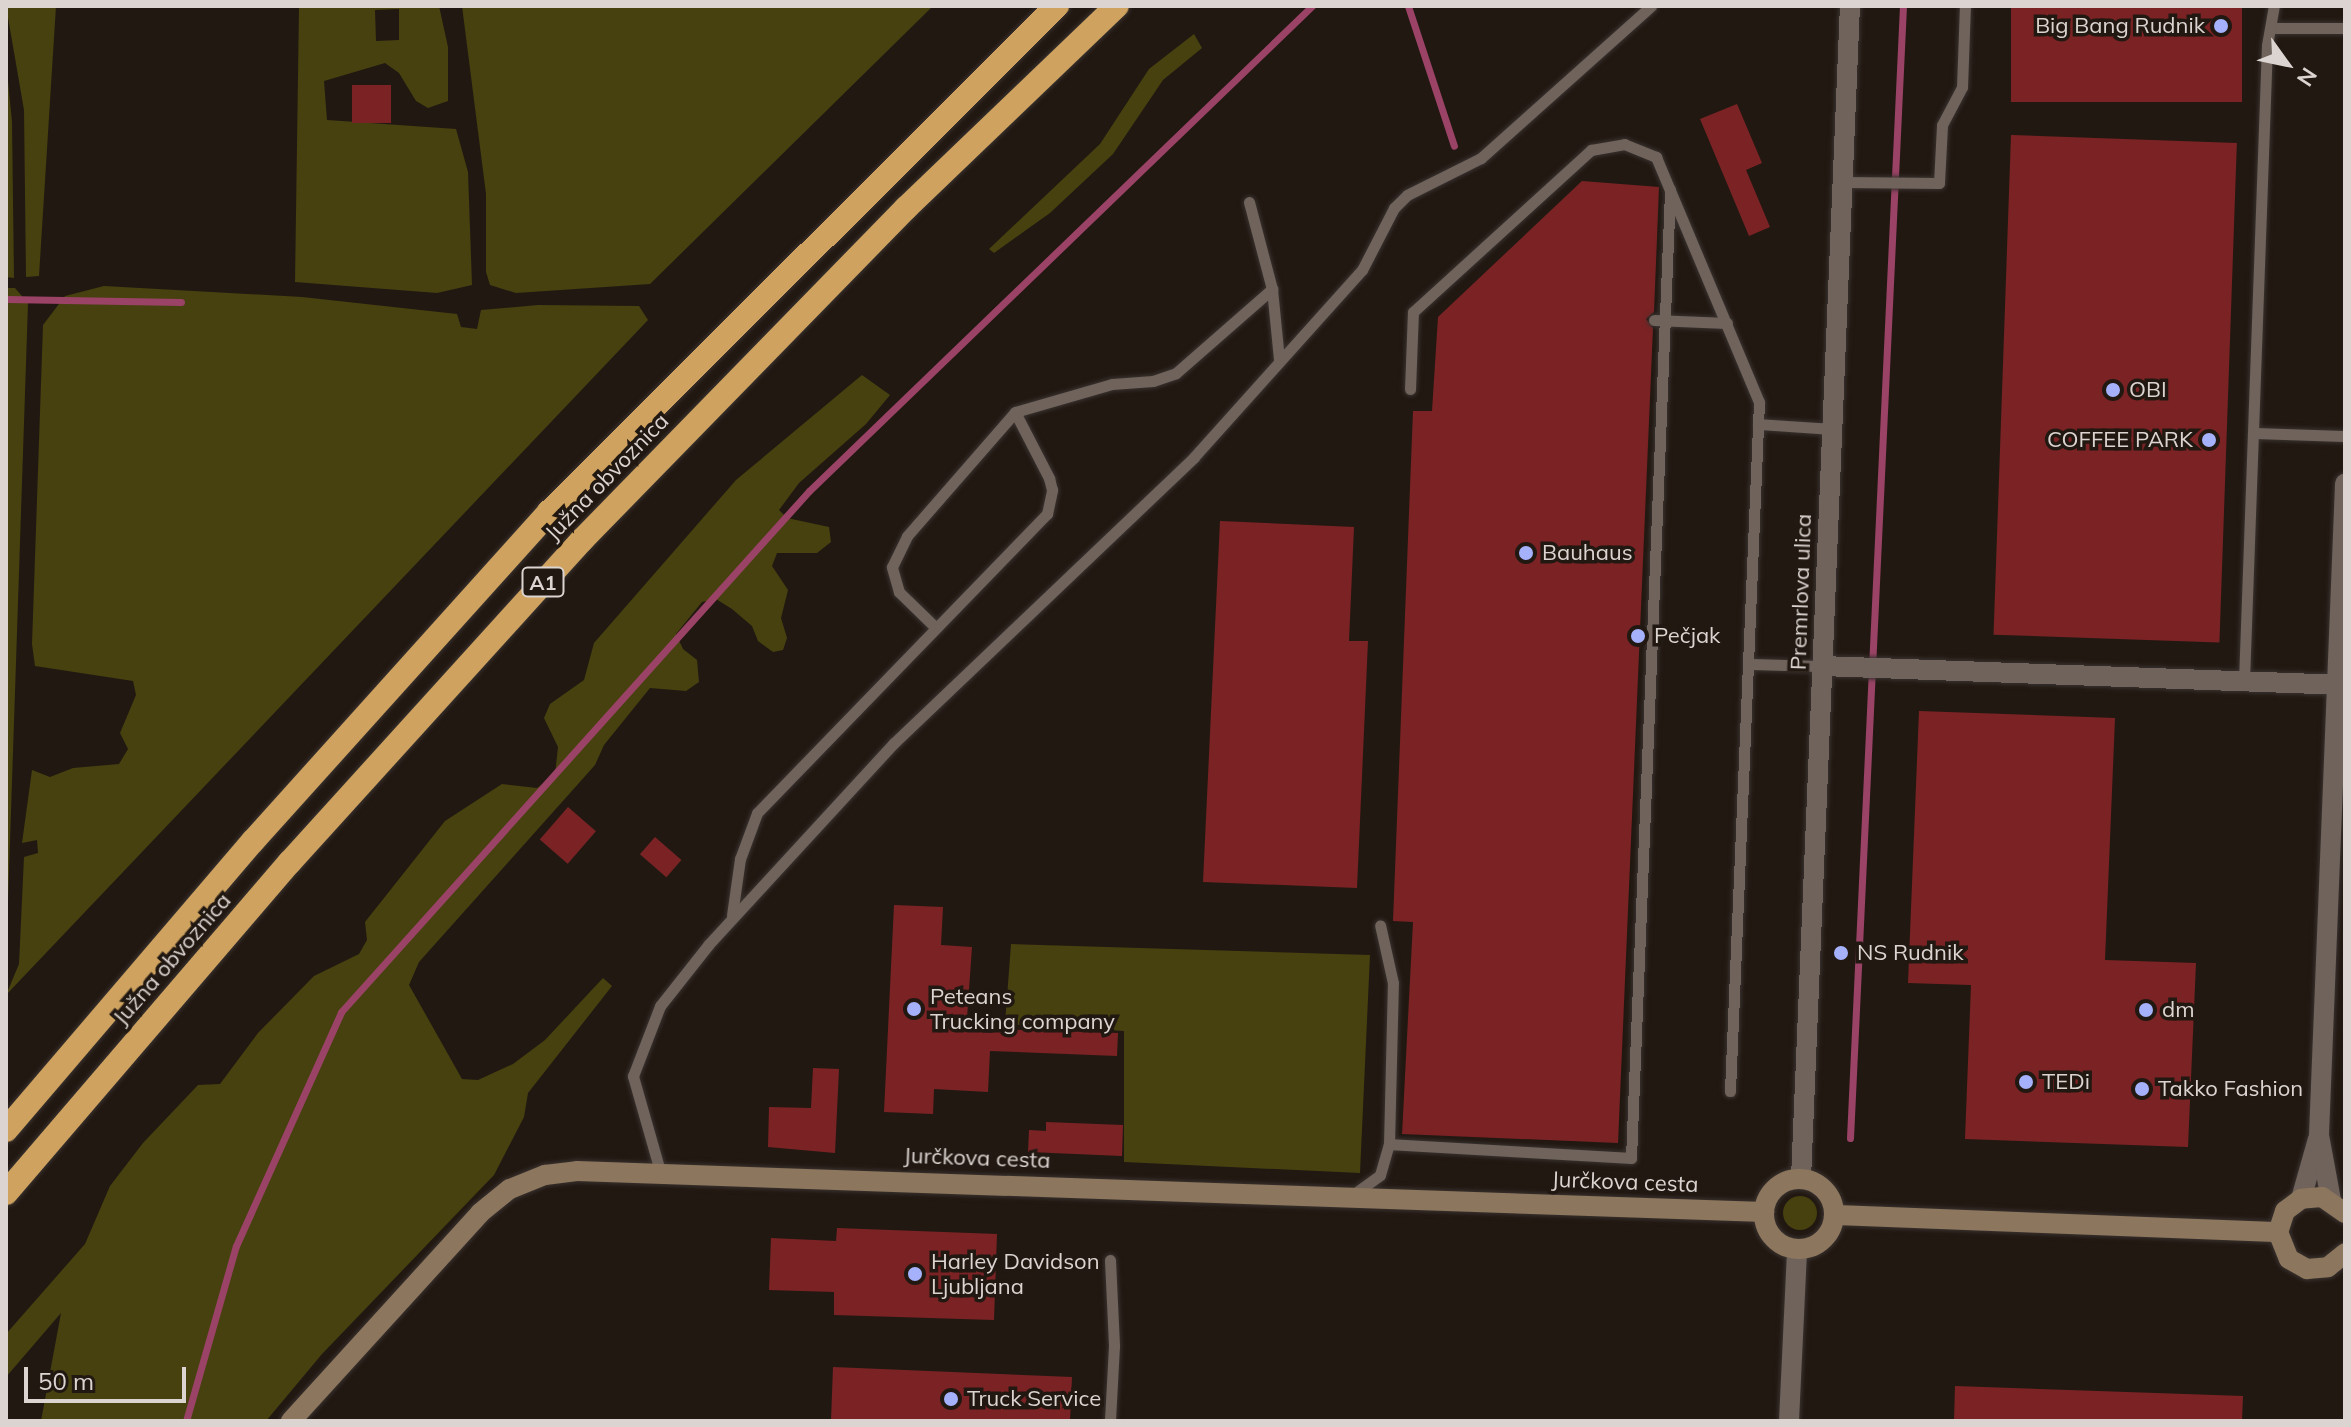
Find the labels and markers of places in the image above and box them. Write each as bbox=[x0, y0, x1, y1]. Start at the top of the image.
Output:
place label: Big Bang Rudnik bbox=[2035, 13, 2205, 39]
marker: Big Bang Rudnik bbox=[2212, 17, 2230, 35]
place label: OBI bbox=[2129, 377, 2167, 403]
marker: OBI bbox=[2104, 381, 2122, 399]
place label: COFFEE PARK bbox=[2047, 427, 2193, 453]
marker: COFFEE PARK bbox=[2200, 431, 2218, 449]
place label: Bauhaus bbox=[1542, 540, 1633, 566]
marker: Bauhaus bbox=[1517, 544, 1535, 562]
place label: Pečjak bbox=[1654, 623, 1720, 649]
marker: Pečjak bbox=[1629, 627, 1647, 645]
place label: NS Rudnik bbox=[1857, 940, 1963, 966]
marker: NS Rudnik bbox=[1832, 944, 1850, 962]
place label: Peteans Trucking company bbox=[930, 983, 1115, 1034]
place label: dm bbox=[2162, 997, 2195, 1023]
marker: Peteans Trucking company bbox=[905, 1000, 923, 1018]
marker: dm bbox=[2137, 1001, 2155, 1019]
place label: TEDi bbox=[2042, 1069, 2090, 1095]
marker: TEDi bbox=[2017, 1073, 2035, 1091]
place label: Takko Fashion bbox=[2158, 1076, 2303, 1102]
marker: Takko Fashion bbox=[2133, 1080, 2151, 1098]
place label: Harley Davidson Ljubljana bbox=[931, 1248, 1100, 1300]
marker: Harley Davidson Ljubljana bbox=[906, 1265, 924, 1283]
place label: Truck Service bbox=[967, 1386, 1101, 1412]
marker: Truck Service bbox=[942, 1390, 960, 1408]

